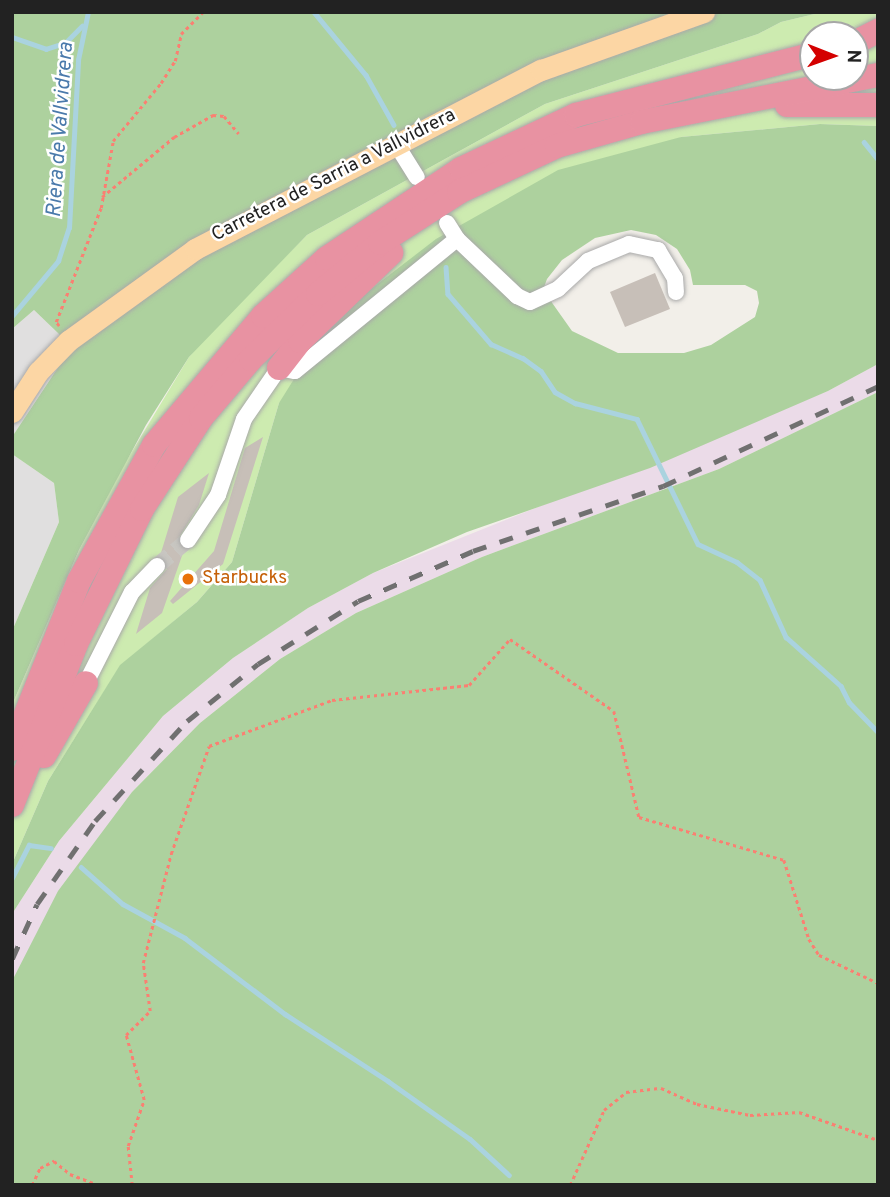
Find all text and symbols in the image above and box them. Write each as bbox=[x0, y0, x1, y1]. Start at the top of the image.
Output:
north arrow bbox=[799, 21, 869, 91]
water label: Riera de Vallvidrera bbox=[42, 41, 80, 219]
text: N bbox=[841, 49, 865, 63]
street label: Carretera de Sarria a Vallvidrera bbox=[208, 104, 460, 248]
place label: Starbucks bbox=[202, 568, 287, 590]
marker: Starbucks bbox=[180, 571, 196, 587]

